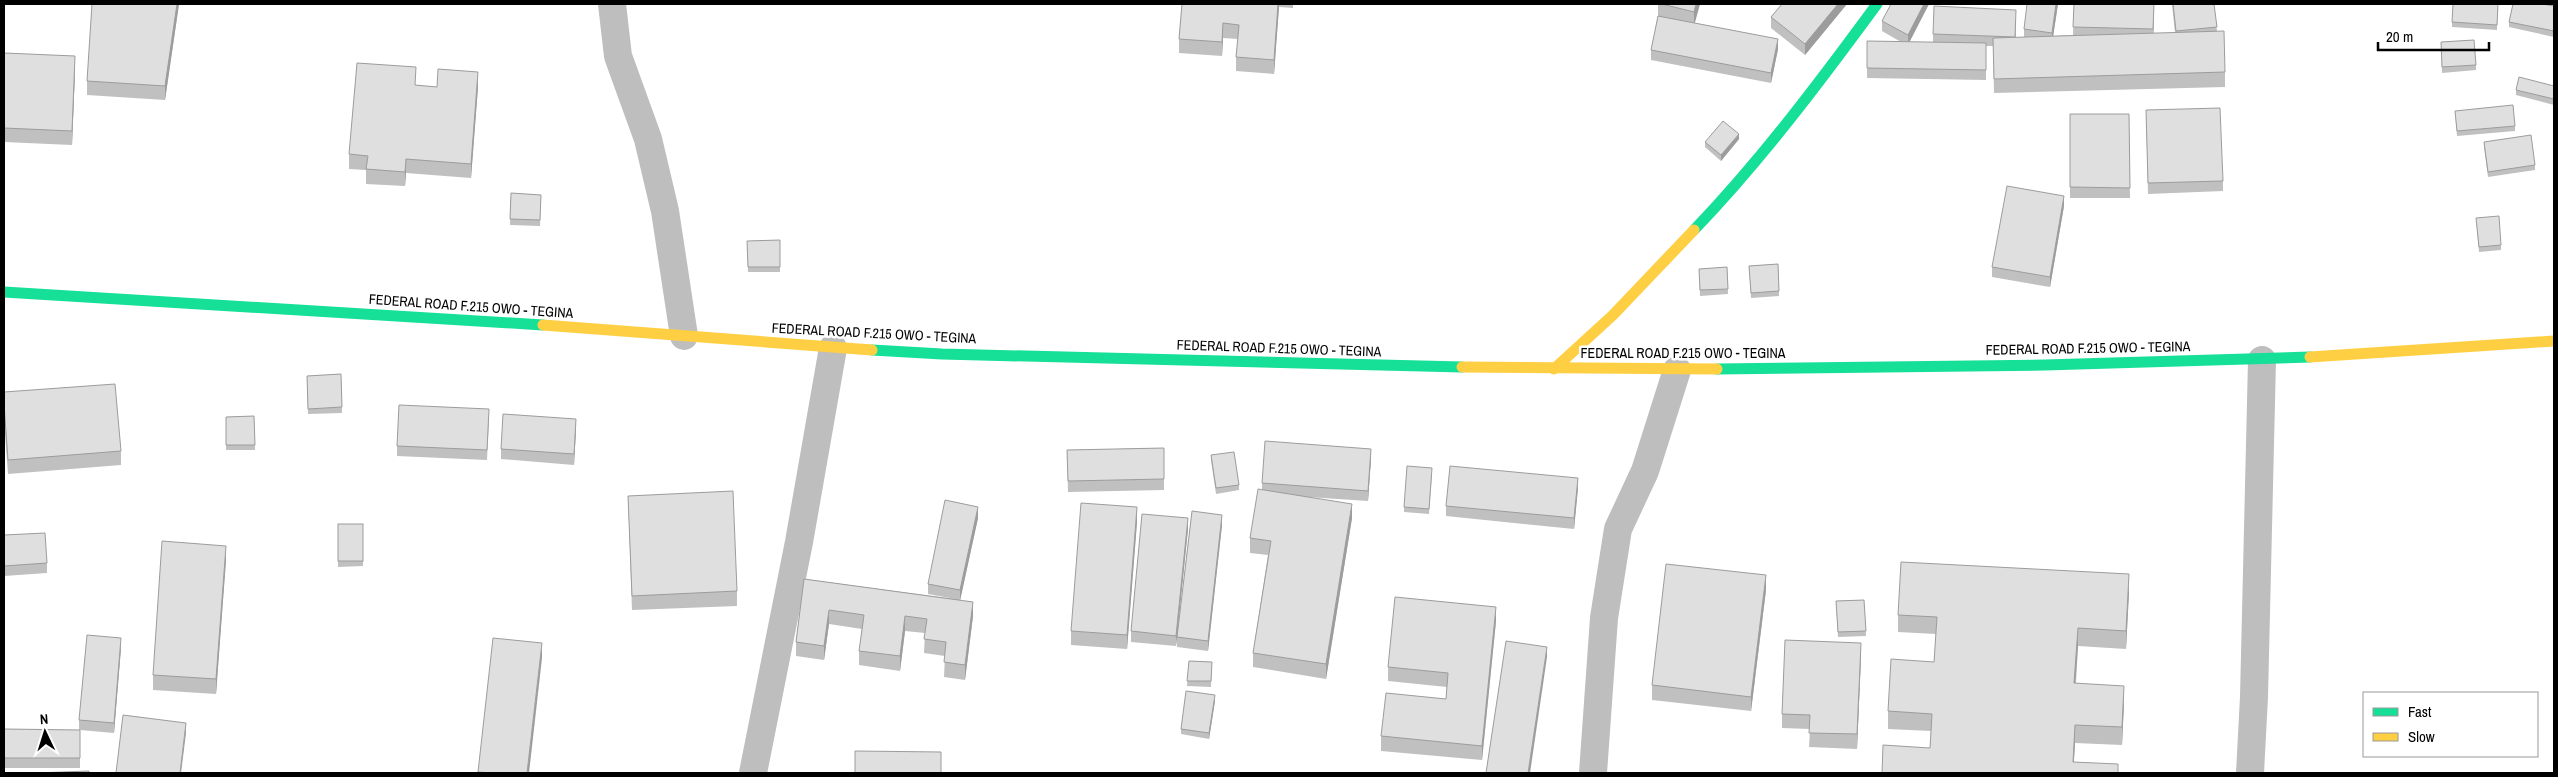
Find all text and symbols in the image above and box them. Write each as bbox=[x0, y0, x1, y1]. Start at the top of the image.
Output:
scale bar bbox=[2378, 20, 2489, 52]
text: 20 m bbox=[2386, 26, 2413, 47]
street label: FEDERAL ROAD F.215 OWO - TEGINA bbox=[368, 290, 574, 322]
street label: FEDERAL ROAD F.215 OWO - TEGINA bbox=[771, 319, 977, 347]
street label: FEDERAL ROAD F.215 OWO - TEGINA bbox=[1176, 335, 1382, 361]
street label: FEDERAL ROAD F.215 OWO - TEGINA bbox=[1985, 337, 2191, 359]
street label: FEDERAL ROAD F.215 OWO - TEGINA bbox=[1581, 344, 1786, 362]
legend bbox=[2363, 692, 2538, 757]
text: Fast bbox=[2408, 701, 2432, 722]
north arrow bbox=[20, 707, 70, 757]
text: N bbox=[39, 710, 49, 728]
text: Slow bbox=[2408, 726, 2435, 747]

